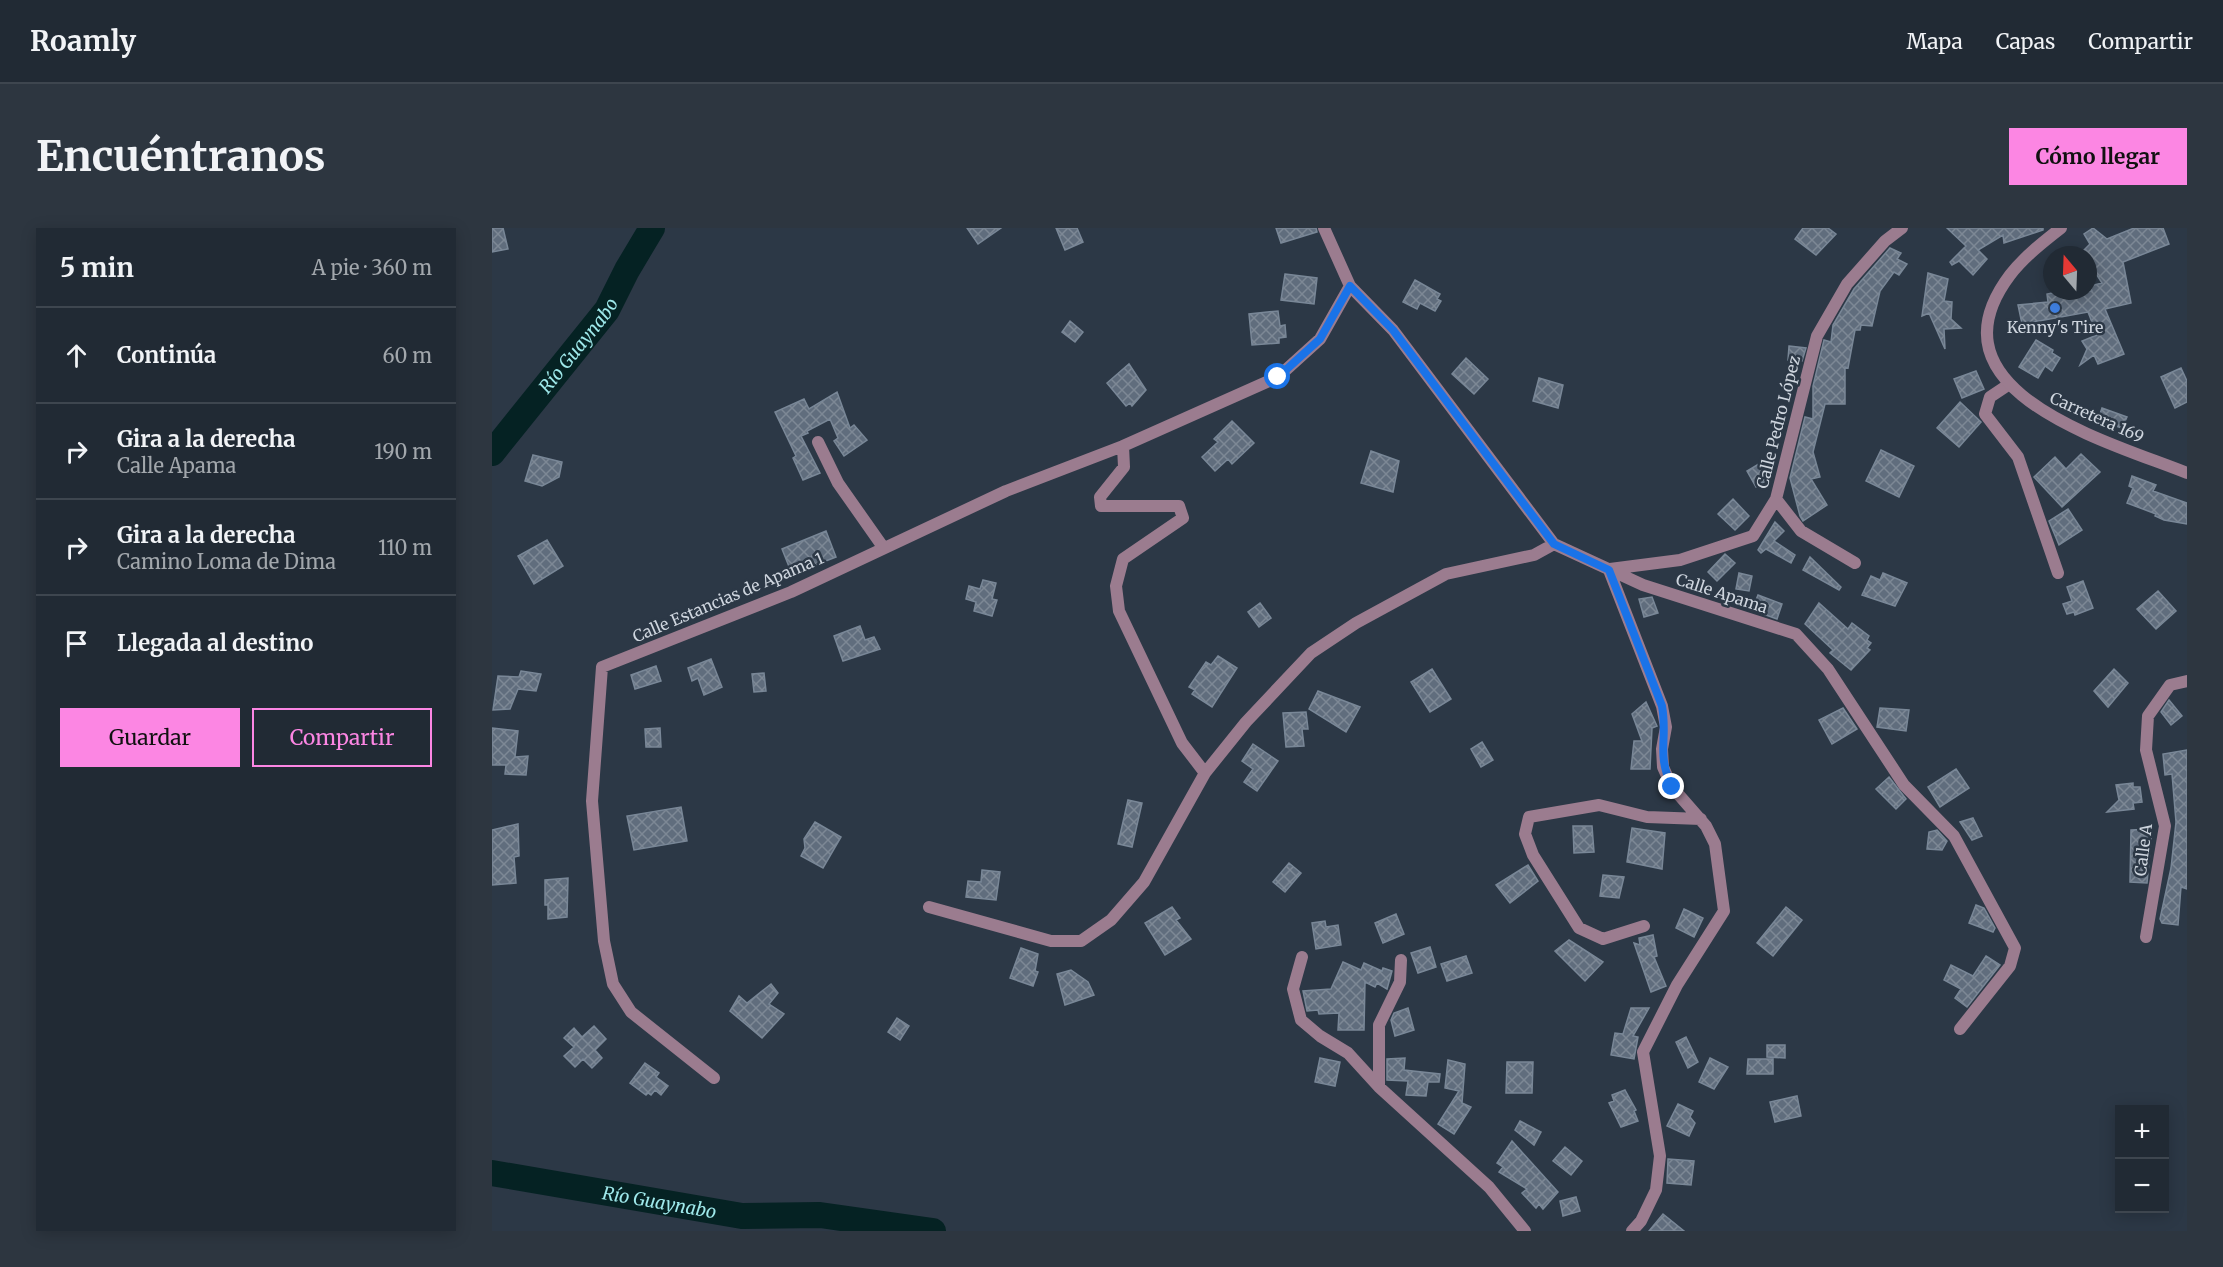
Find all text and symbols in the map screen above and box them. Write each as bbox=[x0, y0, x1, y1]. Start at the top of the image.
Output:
text: Roamly bbox=[30, 23, 136, 59]
text: Mapa bbox=[1906, 28, 1963, 55]
text: Capas bbox=[1996, 28, 2055, 55]
text: Compartir bbox=[2088, 28, 2193, 55]
button: Cómo llegar bbox=[2009, 128, 2187, 185]
text: Encuéntranos bbox=[36, 130, 325, 182]
north arrow bbox=[2043, 246, 2097, 300]
text: 5 min bbox=[60, 251, 134, 284]
text: A pie · 360 m bbox=[312, 255, 432, 280]
water label: Río Guaynabo bbox=[533, 294, 623, 398]
marker: Kenny's Tire bbox=[2048, 301, 2062, 315]
place label: Kenny's Tire bbox=[2007, 317, 2103, 337]
icon: ahead bbox=[60, 339, 93, 372]
text: Continúa bbox=[117, 341, 216, 369]
text: 60 m bbox=[382, 343, 432, 368]
street label: Calle Pedro López bbox=[1752, 353, 1804, 491]
route start bbox=[1264, 363, 1290, 389]
street label: Carretera 169 bbox=[2047, 387, 2147, 447]
text: Gira a la derecha bbox=[117, 425, 295, 453]
icon: right bbox=[60, 435, 93, 468]
text: 190 m bbox=[374, 439, 432, 464]
text: Calle Apama bbox=[117, 453, 236, 478]
text: Gira a la derecha bbox=[117, 521, 295, 549]
icon: right bbox=[60, 531, 93, 564]
text: 110 m bbox=[378, 535, 432, 560]
street label: Calle Estancias de Apama 1 bbox=[629, 548, 827, 646]
text: Camino Loma de Dima bbox=[117, 549, 336, 574]
street label: Calle Apama bbox=[1674, 569, 1771, 617]
icon: arrive bbox=[60, 627, 93, 660]
text: Llegada al destino bbox=[117, 629, 313, 657]
button: Guardar bbox=[60, 708, 240, 767]
button: Compartir bbox=[252, 708, 432, 767]
route end bbox=[1658, 773, 1684, 799]
street label: Calle A bbox=[2130, 822, 2156, 877]
map controls bbox=[2115, 1105, 2169, 1213]
button: + bbox=[2115, 1105, 2169, 1159]
button: − bbox=[2115, 1159, 2169, 1213]
water label: Río Guaynabo bbox=[601, 1181, 718, 1223]

